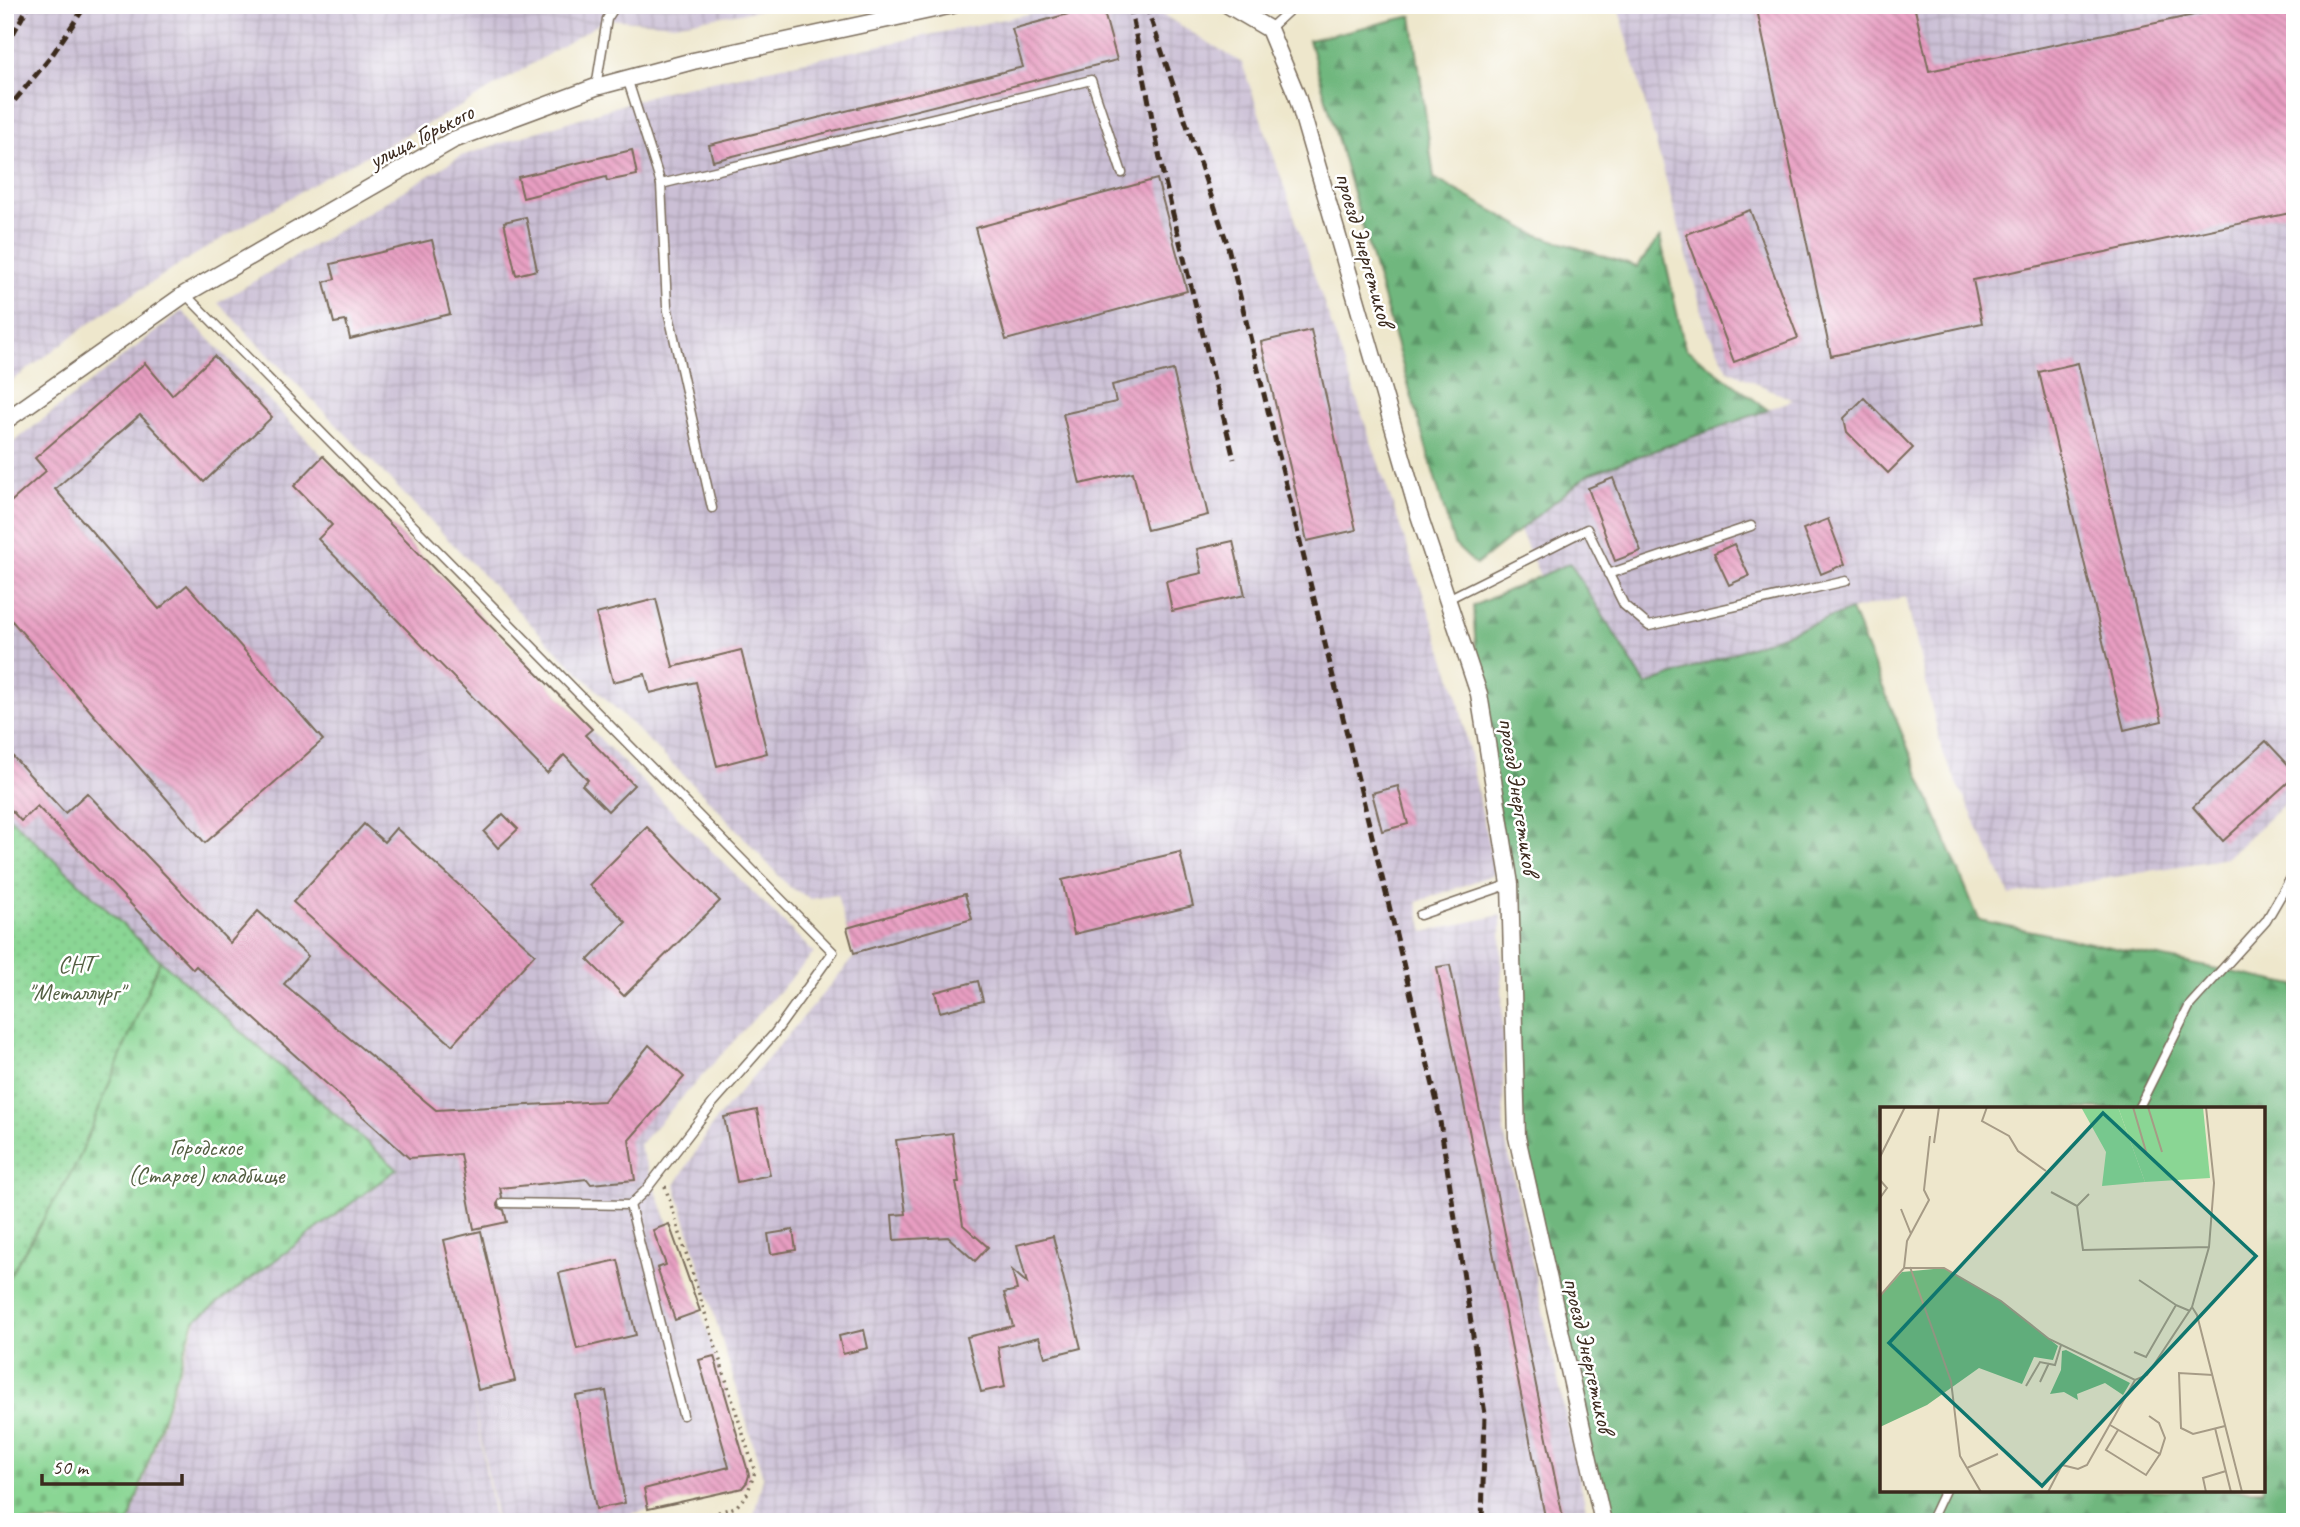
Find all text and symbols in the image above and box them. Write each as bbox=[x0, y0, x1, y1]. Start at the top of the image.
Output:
street label: улица Горького bbox=[362, 96, 480, 176]
street label: проезд Энергетиков bbox=[1329, 169, 1403, 335]
street label: проезд Энергетиков bbox=[1492, 716, 1547, 882]
park label: СНТ "Металлург" bbox=[28, 949, 130, 1007]
inset map bbox=[1880, 1107, 2265, 1492]
park label: Городское (Старое) кладбище bbox=[128, 1132, 286, 1190]
street label: проезд Энергетиков bbox=[1557, 1275, 1623, 1441]
scale bar bbox=[42, 1443, 182, 1487]
text: 50 m bbox=[52, 1454, 90, 1480]

